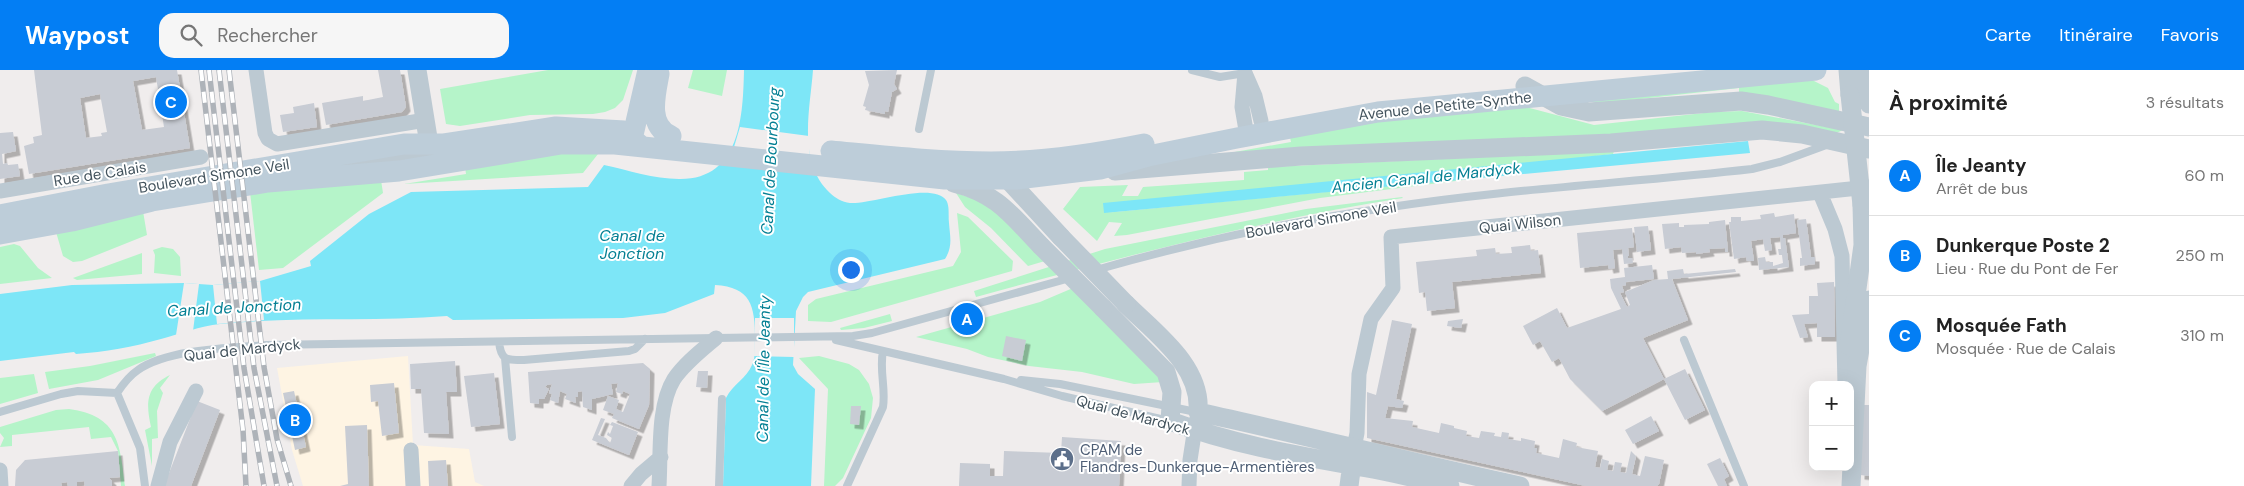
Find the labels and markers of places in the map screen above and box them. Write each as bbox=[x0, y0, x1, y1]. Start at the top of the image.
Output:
pin: C bbox=[155, 83, 187, 121]
pin: A bbox=[951, 300, 983, 338]
pin: B bbox=[279, 401, 311, 439]
place label: CPAM de Flandres-Dunkerque-Armentières bbox=[1080, 440, 1315, 477]
public building icon: CPAM de Flandres-Dunkerque-Armentières bbox=[1049, 446, 1075, 472]

